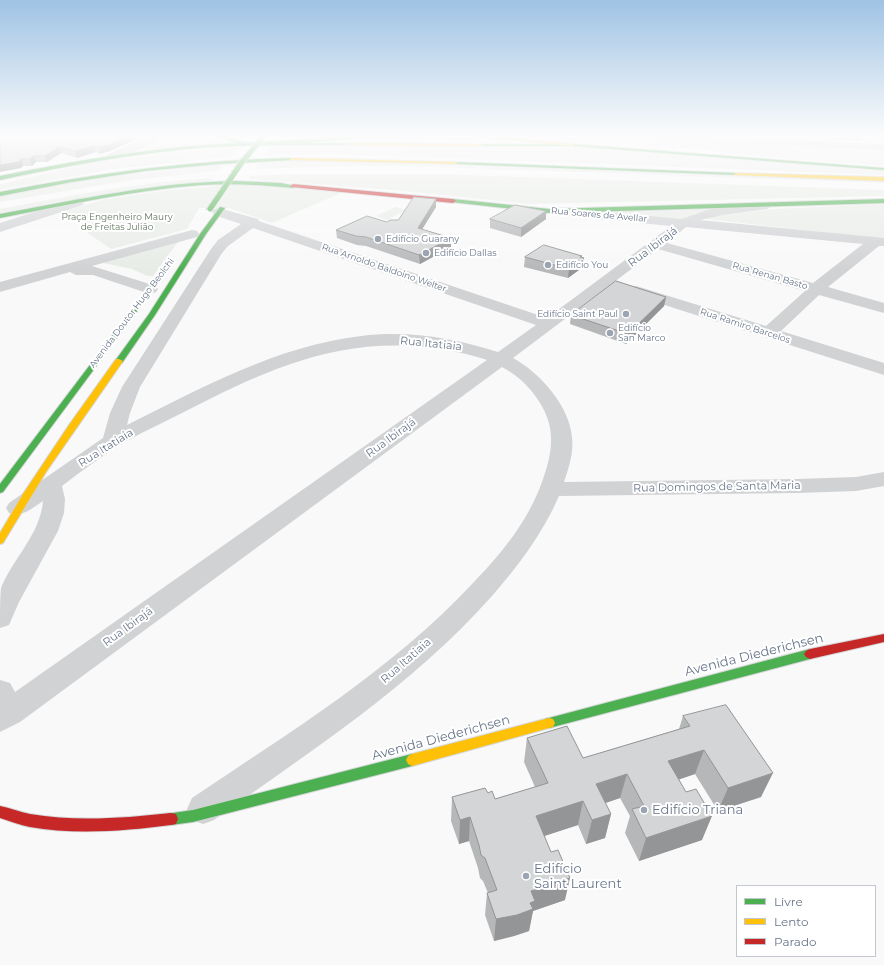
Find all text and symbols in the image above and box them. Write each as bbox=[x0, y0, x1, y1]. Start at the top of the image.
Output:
street label: Rua Soares de Avellar bbox=[551, 205, 647, 225]
park label: Praça Engenheiro Maury de Freitas Julião bbox=[61, 212, 173, 233]
street label: Rua Ibirajá bbox=[626, 224, 680, 270]
marker: Edifício Guarany bbox=[373, 234, 383, 244]
place label: Edifício Guarany bbox=[386, 234, 459, 244]
street label: Rua Arnoldo Baldoino Welter bbox=[320, 242, 448, 294]
marker: Edifício Dallas bbox=[421, 248, 431, 258]
place label: Edifício Dallas bbox=[434, 248, 497, 258]
street label: Avenida Doutor Hugo Beolchi bbox=[87, 256, 177, 370]
marker: Edifício You bbox=[543, 260, 553, 270]
place label: Edifício You bbox=[556, 260, 608, 270]
street label: Rua Renan Basto bbox=[731, 260, 809, 292]
street label: Rua Ramiro Barcelos bbox=[699, 306, 791, 346]
place label: Edifício Saint Paul bbox=[537, 309, 618, 319]
marker: Edifício Saint Paul bbox=[621, 309, 631, 319]
place label: Edifício San Marco bbox=[618, 323, 665, 344]
marker: Edifício San Marco bbox=[605, 328, 615, 338]
street label: Rua Itatiaia bbox=[399, 334, 463, 354]
street label: Rua Ibirajá bbox=[363, 415, 419, 461]
street label: Rua Itatiaia bbox=[76, 426, 136, 470]
street label: Rua Domingos de Santa Maria bbox=[633, 479, 801, 495]
street label: Rua Ibirajá bbox=[100, 604, 156, 650]
street label: Avenida Diederichsen bbox=[683, 630, 825, 680]
street label: Rua Itatiaia bbox=[378, 636, 434, 686]
street label: Avenida Diederichsen bbox=[370, 712, 512, 764]
place label: Edifício Triana bbox=[652, 802, 743, 818]
marker: Edifício Triana bbox=[639, 805, 649, 815]
place label: Edifício Saint Laurent bbox=[534, 861, 622, 892]
marker: Edifício Saint Laurent bbox=[521, 871, 531, 881]
legend bbox=[736, 885, 876, 957]
text: Livre bbox=[774, 894, 803, 909]
text: Lento bbox=[774, 914, 809, 929]
text: Parado bbox=[774, 934, 817, 949]

